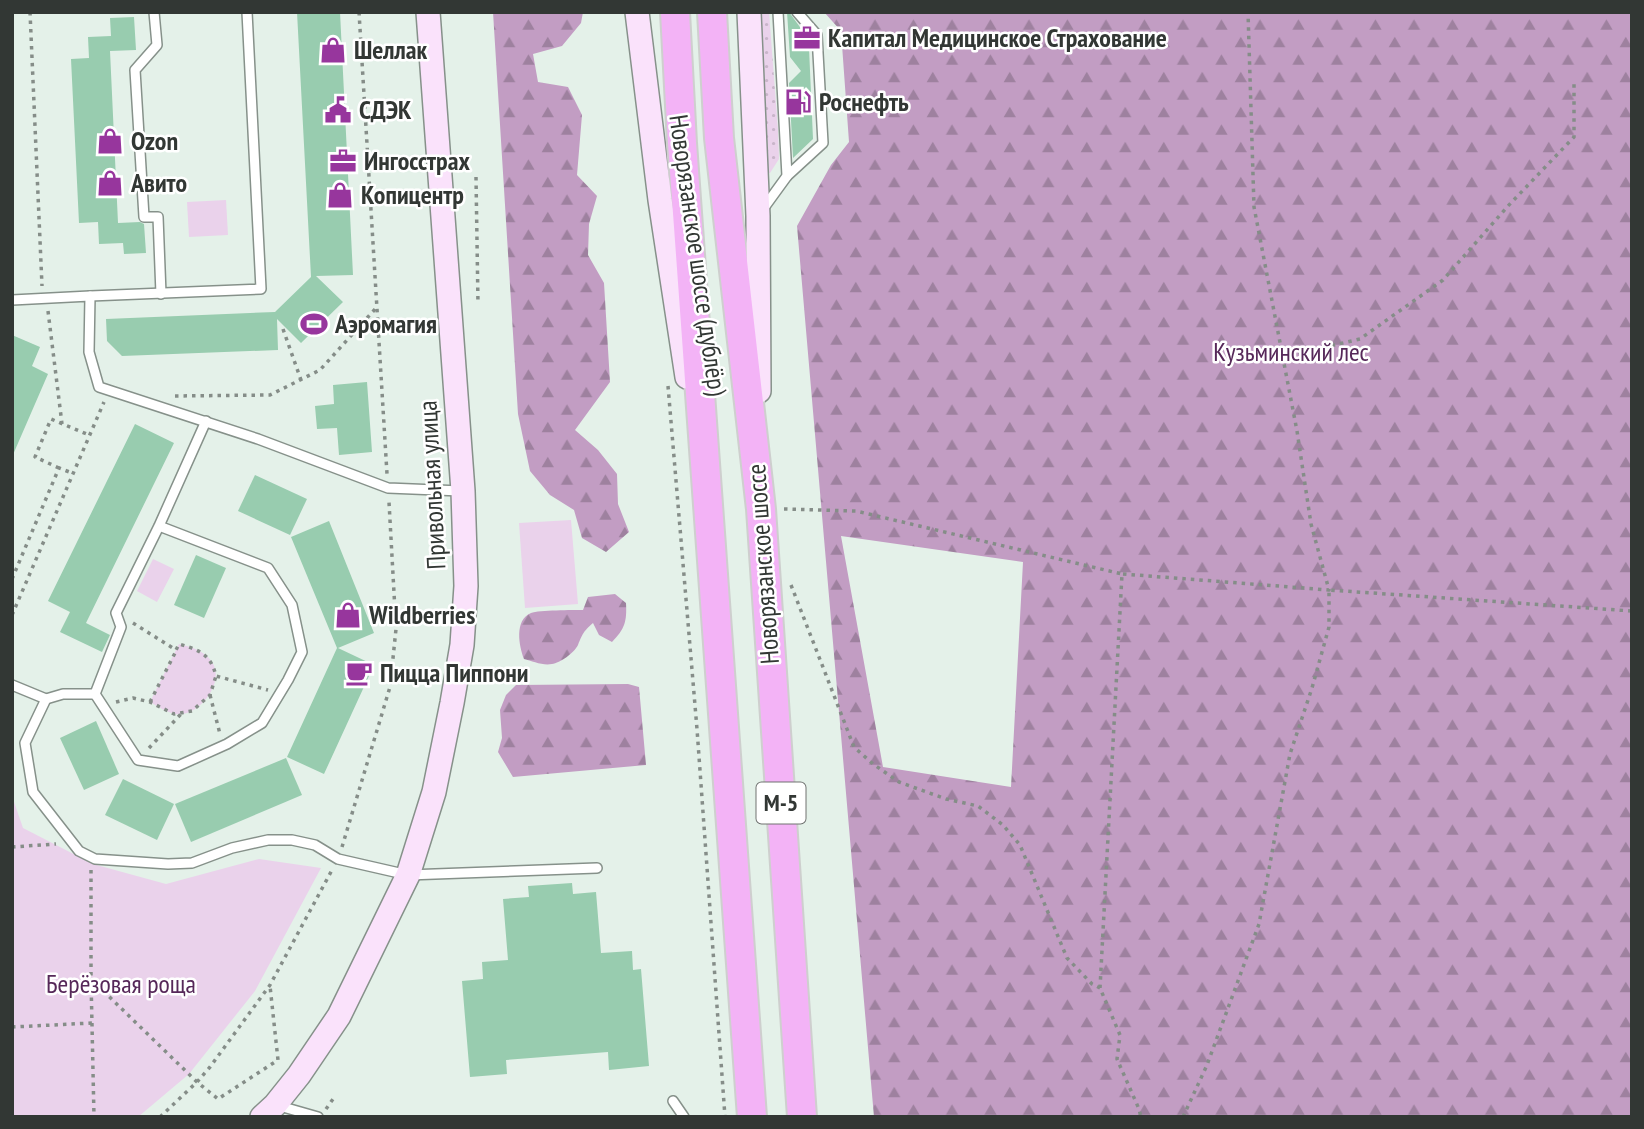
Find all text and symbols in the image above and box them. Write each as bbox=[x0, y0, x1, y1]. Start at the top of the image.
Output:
place label: Капитал Медицинское Страхование bbox=[828, 21, 1167, 54]
office icon: Капитал Медицинское Страхование bbox=[792, 23, 822, 53]
place label: Шеллак bbox=[354, 33, 428, 66]
shop icon: Шеллак bbox=[318, 35, 348, 65]
place label: Роснефть bbox=[819, 85, 909, 118]
fuel station icon: Роснефть bbox=[783, 87, 813, 117]
place label: СДЭК bbox=[359, 93, 412, 126]
public building icon: СДЭК bbox=[323, 95, 353, 125]
street label: Новорязанское шоссе (дублёр) bbox=[662, 112, 735, 398]
place label: Ozon bbox=[131, 124, 178, 157]
shop icon: Ozon bbox=[95, 126, 125, 156]
place label: Ингосстрах bbox=[364, 144, 470, 177]
office icon: Ингосстрах bbox=[328, 146, 358, 176]
place label: Авито bbox=[130, 166, 187, 199]
shop icon: Авито bbox=[95, 168, 125, 198]
place label: Копицентр bbox=[361, 178, 464, 211]
shop icon: Копицентр bbox=[325, 180, 355, 210]
place label: Аэромагия bbox=[334, 307, 437, 340]
sports icon: Аэромагия bbox=[299, 309, 329, 339]
park label: Кузьминский лес bbox=[1213, 335, 1369, 368]
street label: Привольная улица bbox=[411, 400, 452, 570]
street label: Новорязанское шоссе bbox=[739, 463, 786, 665]
place label: Wildberries bbox=[368, 598, 475, 631]
shop icon: Wildberries bbox=[333, 600, 363, 630]
place label: Пицца Пиппони bbox=[380, 656, 529, 689]
cafe icon: Пицца Пиппони bbox=[344, 658, 374, 688]
road number: М-5 bbox=[756, 782, 806, 824]
park label: Берёзовая роща bbox=[46, 967, 196, 1000]

